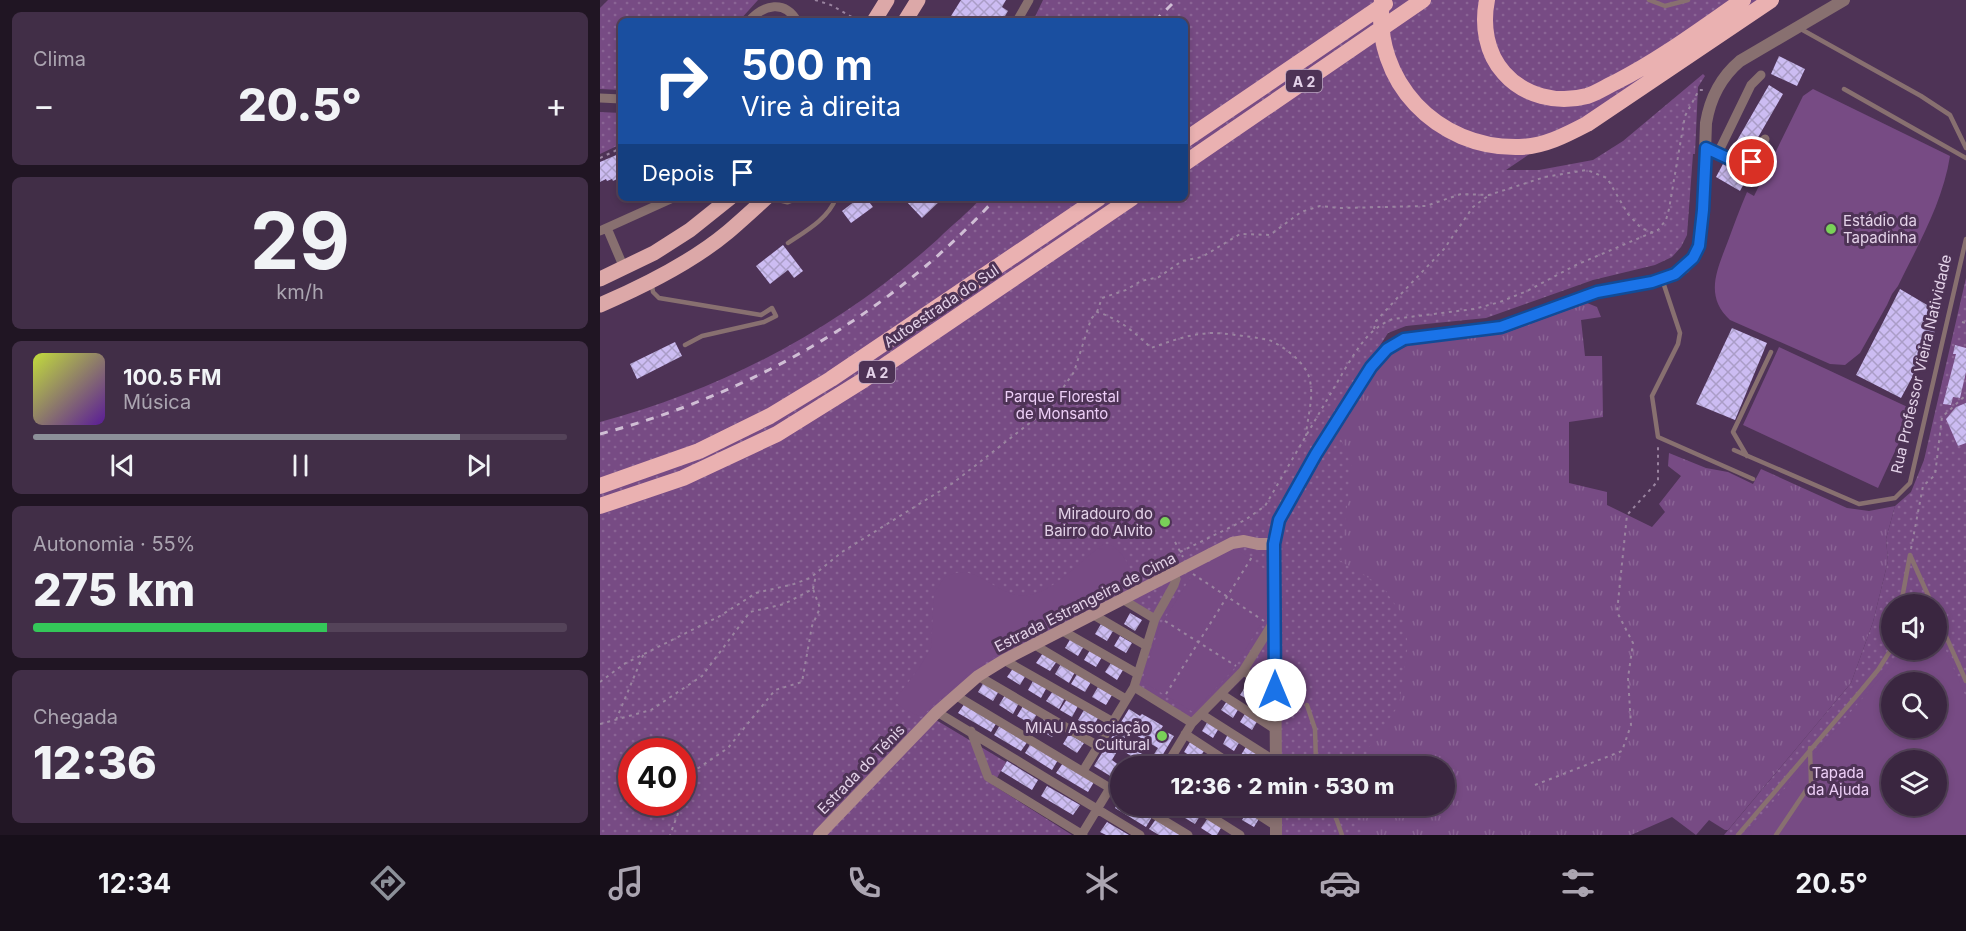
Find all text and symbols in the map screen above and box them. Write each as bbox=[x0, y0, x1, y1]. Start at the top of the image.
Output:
text: 500 m bbox=[741, 39, 873, 90]
icon: right bbox=[642, 42, 720, 120]
text: Clima bbox=[33, 47, 86, 71]
road number: A 2 bbox=[1286, 70, 1322, 92]
text: 20.5° bbox=[238, 77, 362, 132]
text: − bbox=[33, 85, 55, 125]
text: + bbox=[545, 85, 567, 125]
text: Vire à direita bbox=[741, 90, 901, 123]
pin bbox=[1726, 136, 1777, 187]
icon: arrive bbox=[1735, 145, 1768, 178]
icon: arrive bbox=[726, 156, 759, 189]
text: Depois bbox=[642, 160, 714, 186]
text: 29 bbox=[250, 193, 350, 288]
place label: Estádio da Tapadinha bbox=[1843, 211, 1917, 247]
marker: Estádio da Tapadinha bbox=[1824, 222, 1838, 236]
street label: Rua Professor Vieira Natividade bbox=[1887, 253, 1955, 475]
street label: Autoestrada do Sul bbox=[880, 260, 1002, 352]
text: km/h bbox=[276, 280, 324, 304]
road number: A 2 bbox=[859, 361, 895, 383]
text: 100.5 FM bbox=[123, 364, 221, 390]
park label: Parque Florestal de Monsanto bbox=[1005, 387, 1120, 423]
text: Música bbox=[123, 390, 191, 414]
icon: previous bbox=[106, 449, 139, 482]
icon: pause bbox=[284, 449, 317, 482]
icon: next bbox=[462, 449, 495, 482]
place label: Miradouro do Bairro do Alvito bbox=[1044, 504, 1153, 540]
marker: Miradouro do Bairro do Alvito bbox=[1158, 515, 1172, 529]
text: Autonomia · 55% bbox=[33, 532, 195, 556]
street label: Estrada Estrangeira de Cima bbox=[991, 548, 1179, 656]
text: 275 km bbox=[33, 562, 195, 617]
map controls bbox=[1881, 594, 1947, 816]
button: sound bbox=[1881, 594, 1947, 660]
position arrow bbox=[1243, 658, 1307, 722]
button: search bbox=[1881, 672, 1947, 738]
text: Chegada bbox=[33, 705, 118, 729]
place label: MIAU Associação Cultural bbox=[1025, 718, 1150, 754]
street label: Estrada do Ténis bbox=[813, 720, 909, 818]
marker: MIAU Associação Cultural bbox=[1155, 729, 1169, 743]
text: 12:36 bbox=[33, 735, 157, 790]
speed limit sign: 40 bbox=[618, 738, 696, 816]
button: layers bbox=[1881, 750, 1947, 816]
park label: Tapada da Ajuda bbox=[1807, 763, 1869, 799]
text: 12:36 · 2 min · 530 m bbox=[1171, 773, 1394, 799]
icon: directions bbox=[367, 862, 409, 904]
icon: music bbox=[605, 862, 647, 904]
icon: phone bbox=[843, 862, 885, 904]
icon: climate bbox=[1081, 862, 1123, 904]
icon: car bbox=[1319, 862, 1361, 904]
icon: filters bbox=[1557, 862, 1599, 904]
text: 12:34 bbox=[98, 867, 171, 900]
text: 20.5° bbox=[1795, 867, 1868, 900]

